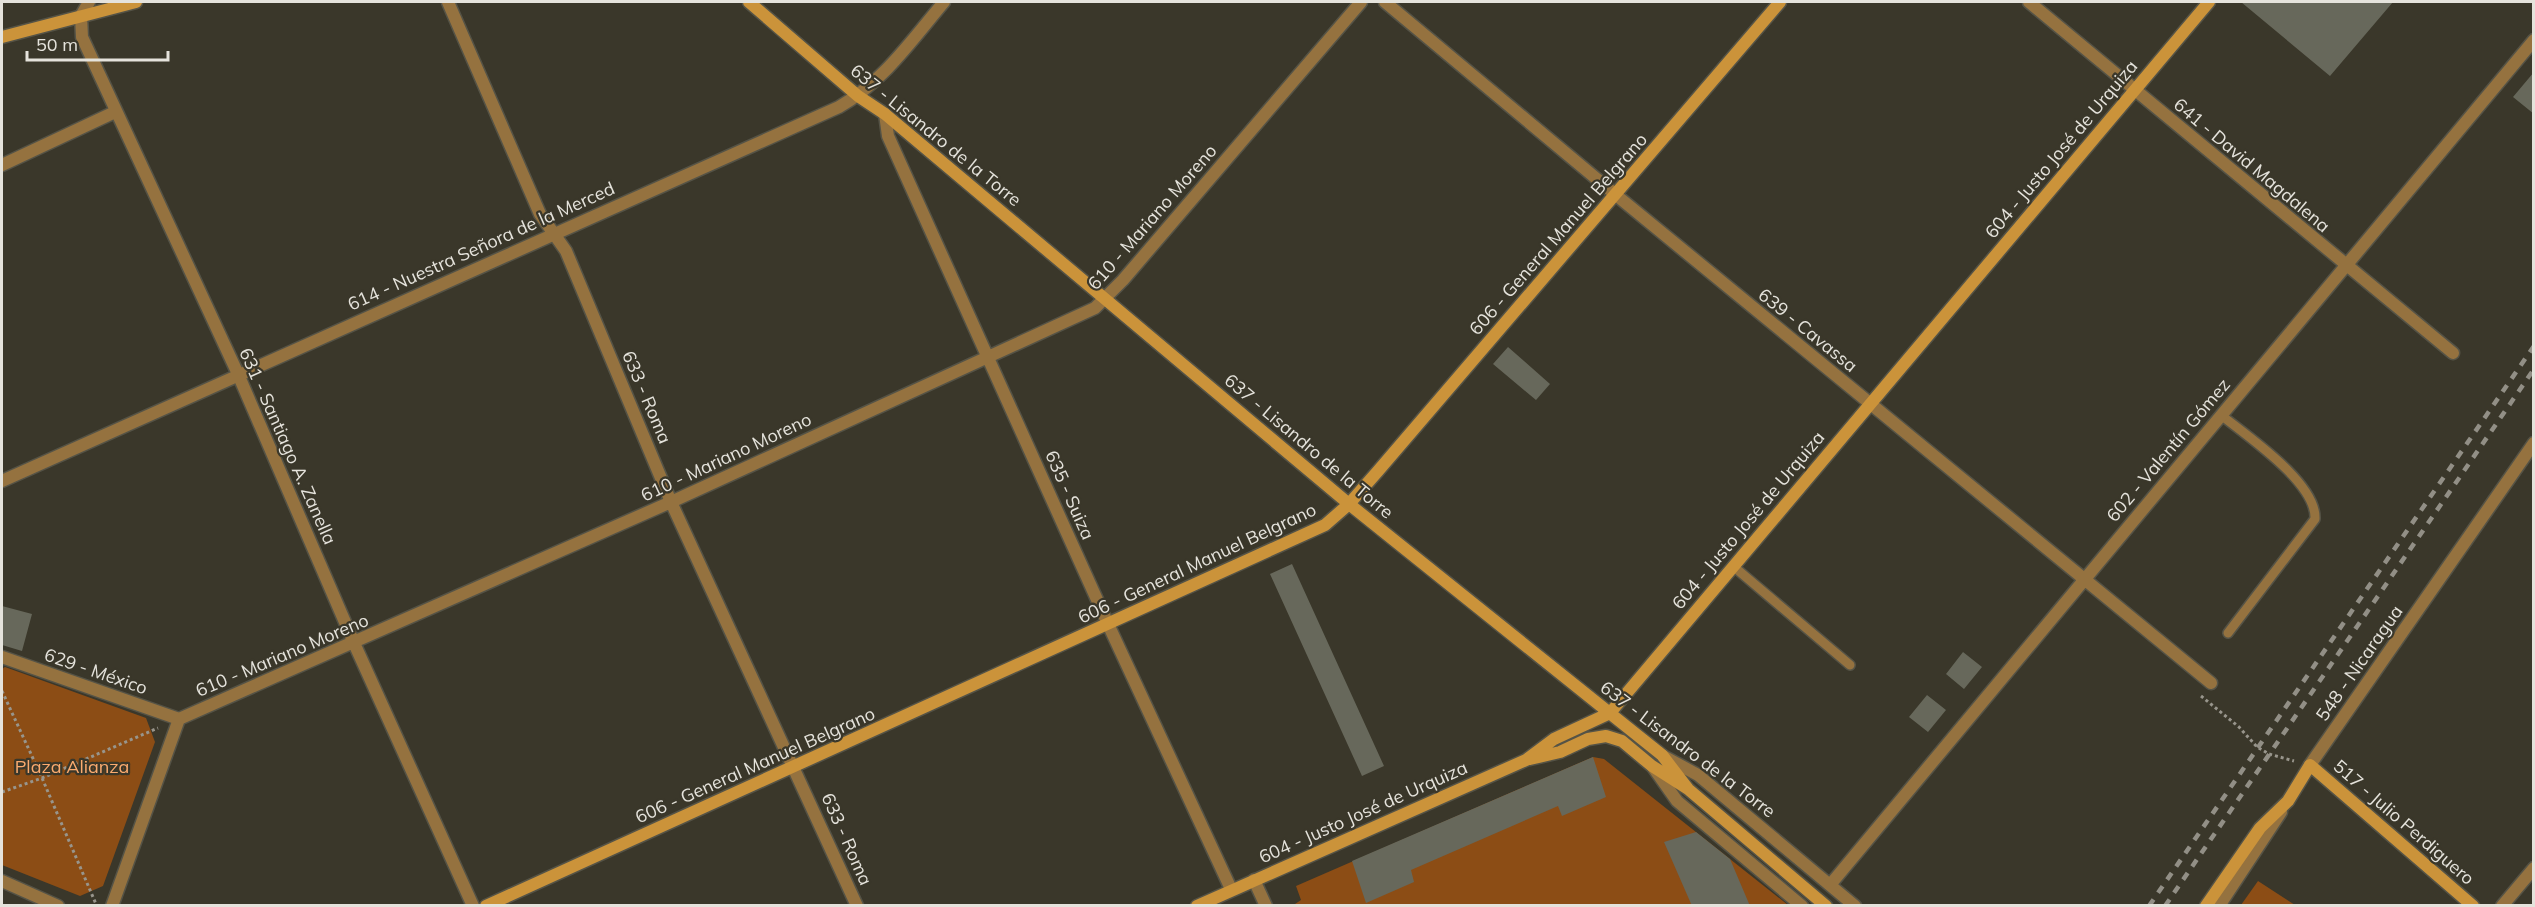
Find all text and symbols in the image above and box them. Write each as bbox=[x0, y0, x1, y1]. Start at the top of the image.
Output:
scale bar bbox=[27, 24, 168, 62]
text: 50 m bbox=[36, 33, 78, 56]
street label: 604 - Justo José de Urquiza bbox=[1980, 55, 2142, 243]
street label: 637 - Lisandro de la Torre bbox=[846, 59, 1026, 211]
street label: 641 - David Magdalena bbox=[2169, 93, 2335, 237]
street label: 606 - General Manuel Belgrano bbox=[1464, 128, 1652, 340]
street label: 610 - Mariano Moreno bbox=[1082, 139, 1222, 295]
street label: 614 - Nuestra Señora de la Merced bbox=[344, 177, 618, 315]
street label: 639 - Cavassa bbox=[1754, 283, 1862, 377]
street label: 631 - Santiago A. Zanella bbox=[234, 344, 342, 548]
street label: 633 - Roma bbox=[617, 347, 677, 447]
street label: 637 - Lisandro de la Torre bbox=[1220, 369, 1398, 523]
street label: 602 - Valentín Gómez bbox=[2101, 373, 2235, 527]
street label: 610 - Mariano Moreno bbox=[637, 407, 815, 507]
street label: 604 - Justo José de Urquiza bbox=[1667, 426, 1829, 614]
street label: 635 - Suiza bbox=[1040, 447, 1100, 543]
street label: 606 - General Manuel Belgrano bbox=[1074, 498, 1320, 628]
street label: 548 - Nicaragua bbox=[2311, 601, 2407, 725]
street label: 610 - Mariano Moreno bbox=[192, 608, 372, 702]
street label: 629 - México bbox=[41, 643, 151, 699]
street label: 637 - Lisandro de la Torre bbox=[1596, 676, 1780, 822]
street label: 606 - General Manuel Belgrano bbox=[631, 702, 879, 828]
street label: 517 - Julio Perdiguero bbox=[2329, 754, 2479, 890]
park label: Plaza Alianza bbox=[15, 755, 129, 778]
street label: 604 - Justo José de Urquiza bbox=[1255, 756, 1471, 868]
street label: 633 - Roma bbox=[816, 789, 878, 889]

